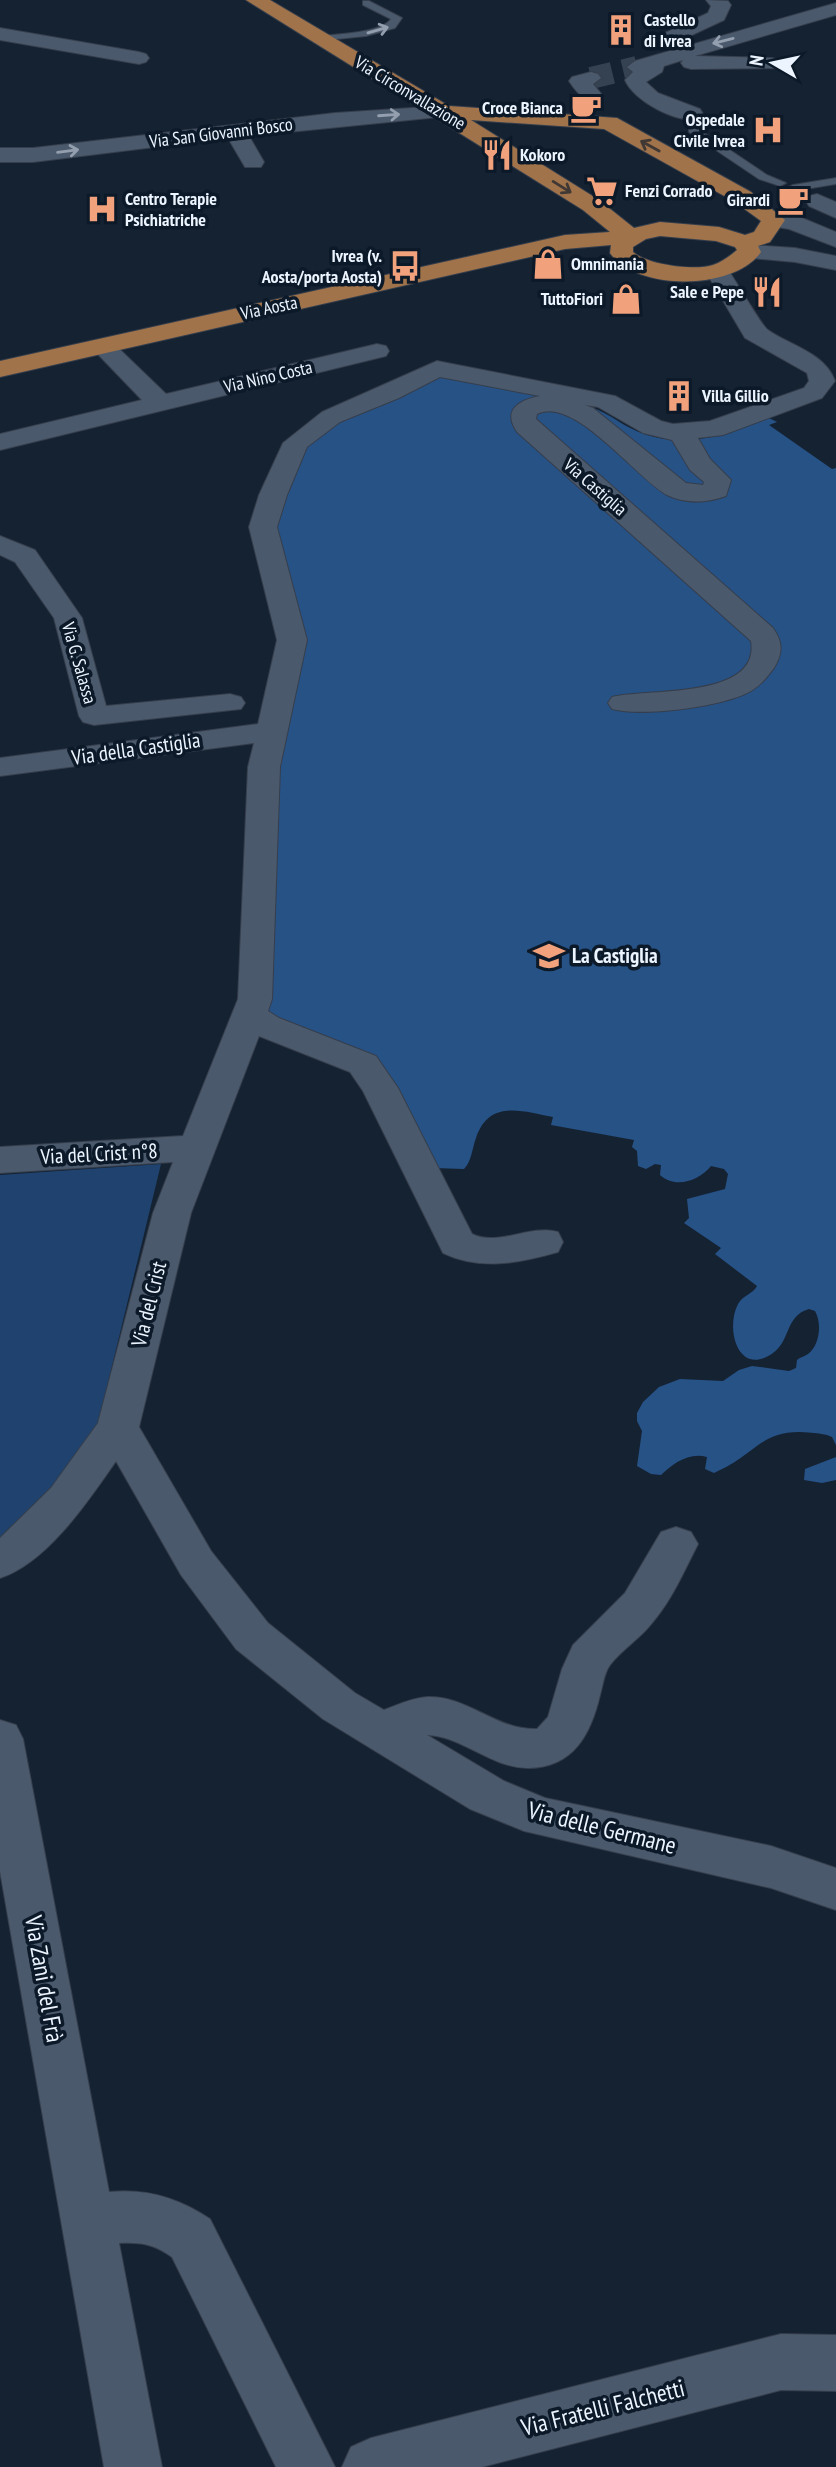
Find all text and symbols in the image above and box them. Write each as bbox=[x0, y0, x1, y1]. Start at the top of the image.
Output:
place label: Castello di Ivrea bbox=[644, 8, 696, 52]
building icon: Castello di Ivrea bbox=[604, 13, 638, 47]
one-way arrow bbox=[366, 23, 389, 36]
north arrow bbox=[738, 28, 808, 98]
one-way arrow bbox=[712, 35, 735, 48]
street label: Via Circonvallazione bbox=[350, 50, 470, 135]
text: N bbox=[744, 53, 769, 67]
cafe icon: Croce Bianca bbox=[569, 91, 603, 125]
place label: Croce Bianca bbox=[482, 96, 563, 119]
place label: Ospedale Civile Ivrea bbox=[674, 108, 745, 152]
one-way arrow bbox=[377, 109, 400, 122]
street label: Via San Giovanni Bosco bbox=[147, 112, 294, 153]
hospital icon: Ospedale Civile Ivrea bbox=[751, 113, 785, 147]
restaurant icon: Kokoro bbox=[480, 138, 514, 172]
one-way arrow bbox=[640, 139, 661, 152]
place label: Kokoro bbox=[520, 143, 565, 166]
one-way arrow bbox=[56, 144, 79, 157]
supermarket icon: Fenzi Corrado bbox=[585, 174, 619, 208]
one-way arrow bbox=[552, 179, 571, 194]
place label: Fenzi Corrado bbox=[625, 179, 712, 202]
cafe icon: Girardi bbox=[776, 183, 810, 217]
place label: Centro Terapie Psichiatriche bbox=[125, 187, 217, 231]
place label: Girardi bbox=[727, 188, 770, 211]
hospital icon: Centro Terapie Psichiatriche bbox=[85, 192, 119, 226]
place label: Ivrea (v. Aosta/porta Aosta) bbox=[261, 244, 382, 288]
shop icon: Omnimania bbox=[531, 247, 565, 281]
bus stop icon: Ivrea (v. Aosta/porta Aosta) bbox=[388, 249, 422, 283]
place label: Omnimania bbox=[571, 252, 644, 275]
restaurant icon: Sale e Pepe bbox=[750, 275, 784, 309]
place label: Sale e Pepe bbox=[670, 280, 744, 303]
shop icon: TuttoFiori bbox=[609, 282, 643, 316]
place label: TuttoFiori bbox=[541, 287, 603, 310]
street label: Via Aosta bbox=[238, 290, 299, 325]
street label: Via Nino Costa bbox=[220, 355, 314, 398]
building icon: Villa Gillio bbox=[662, 379, 696, 413]
place label: Villa Gillio bbox=[701, 384, 769, 407]
street label: Via Castiglia bbox=[558, 452, 632, 520]
street label: Via G. Salassa bbox=[57, 619, 102, 706]
street label: Via della Castiglia bbox=[69, 726, 202, 771]
school or university icon: La Castiglia bbox=[532, 939, 566, 973]
place label: La Castiglia bbox=[572, 942, 658, 969]
street label: Via del Crist n°8 bbox=[39, 1137, 158, 1170]
street label: Via del Crist bbox=[125, 1258, 172, 1350]
street label: Via delle Germane bbox=[524, 1794, 679, 1861]
street label: Via Zani del Frà bbox=[18, 1912, 71, 2045]
street label: Via Fratelli Falchetti bbox=[517, 2372, 688, 2443]

